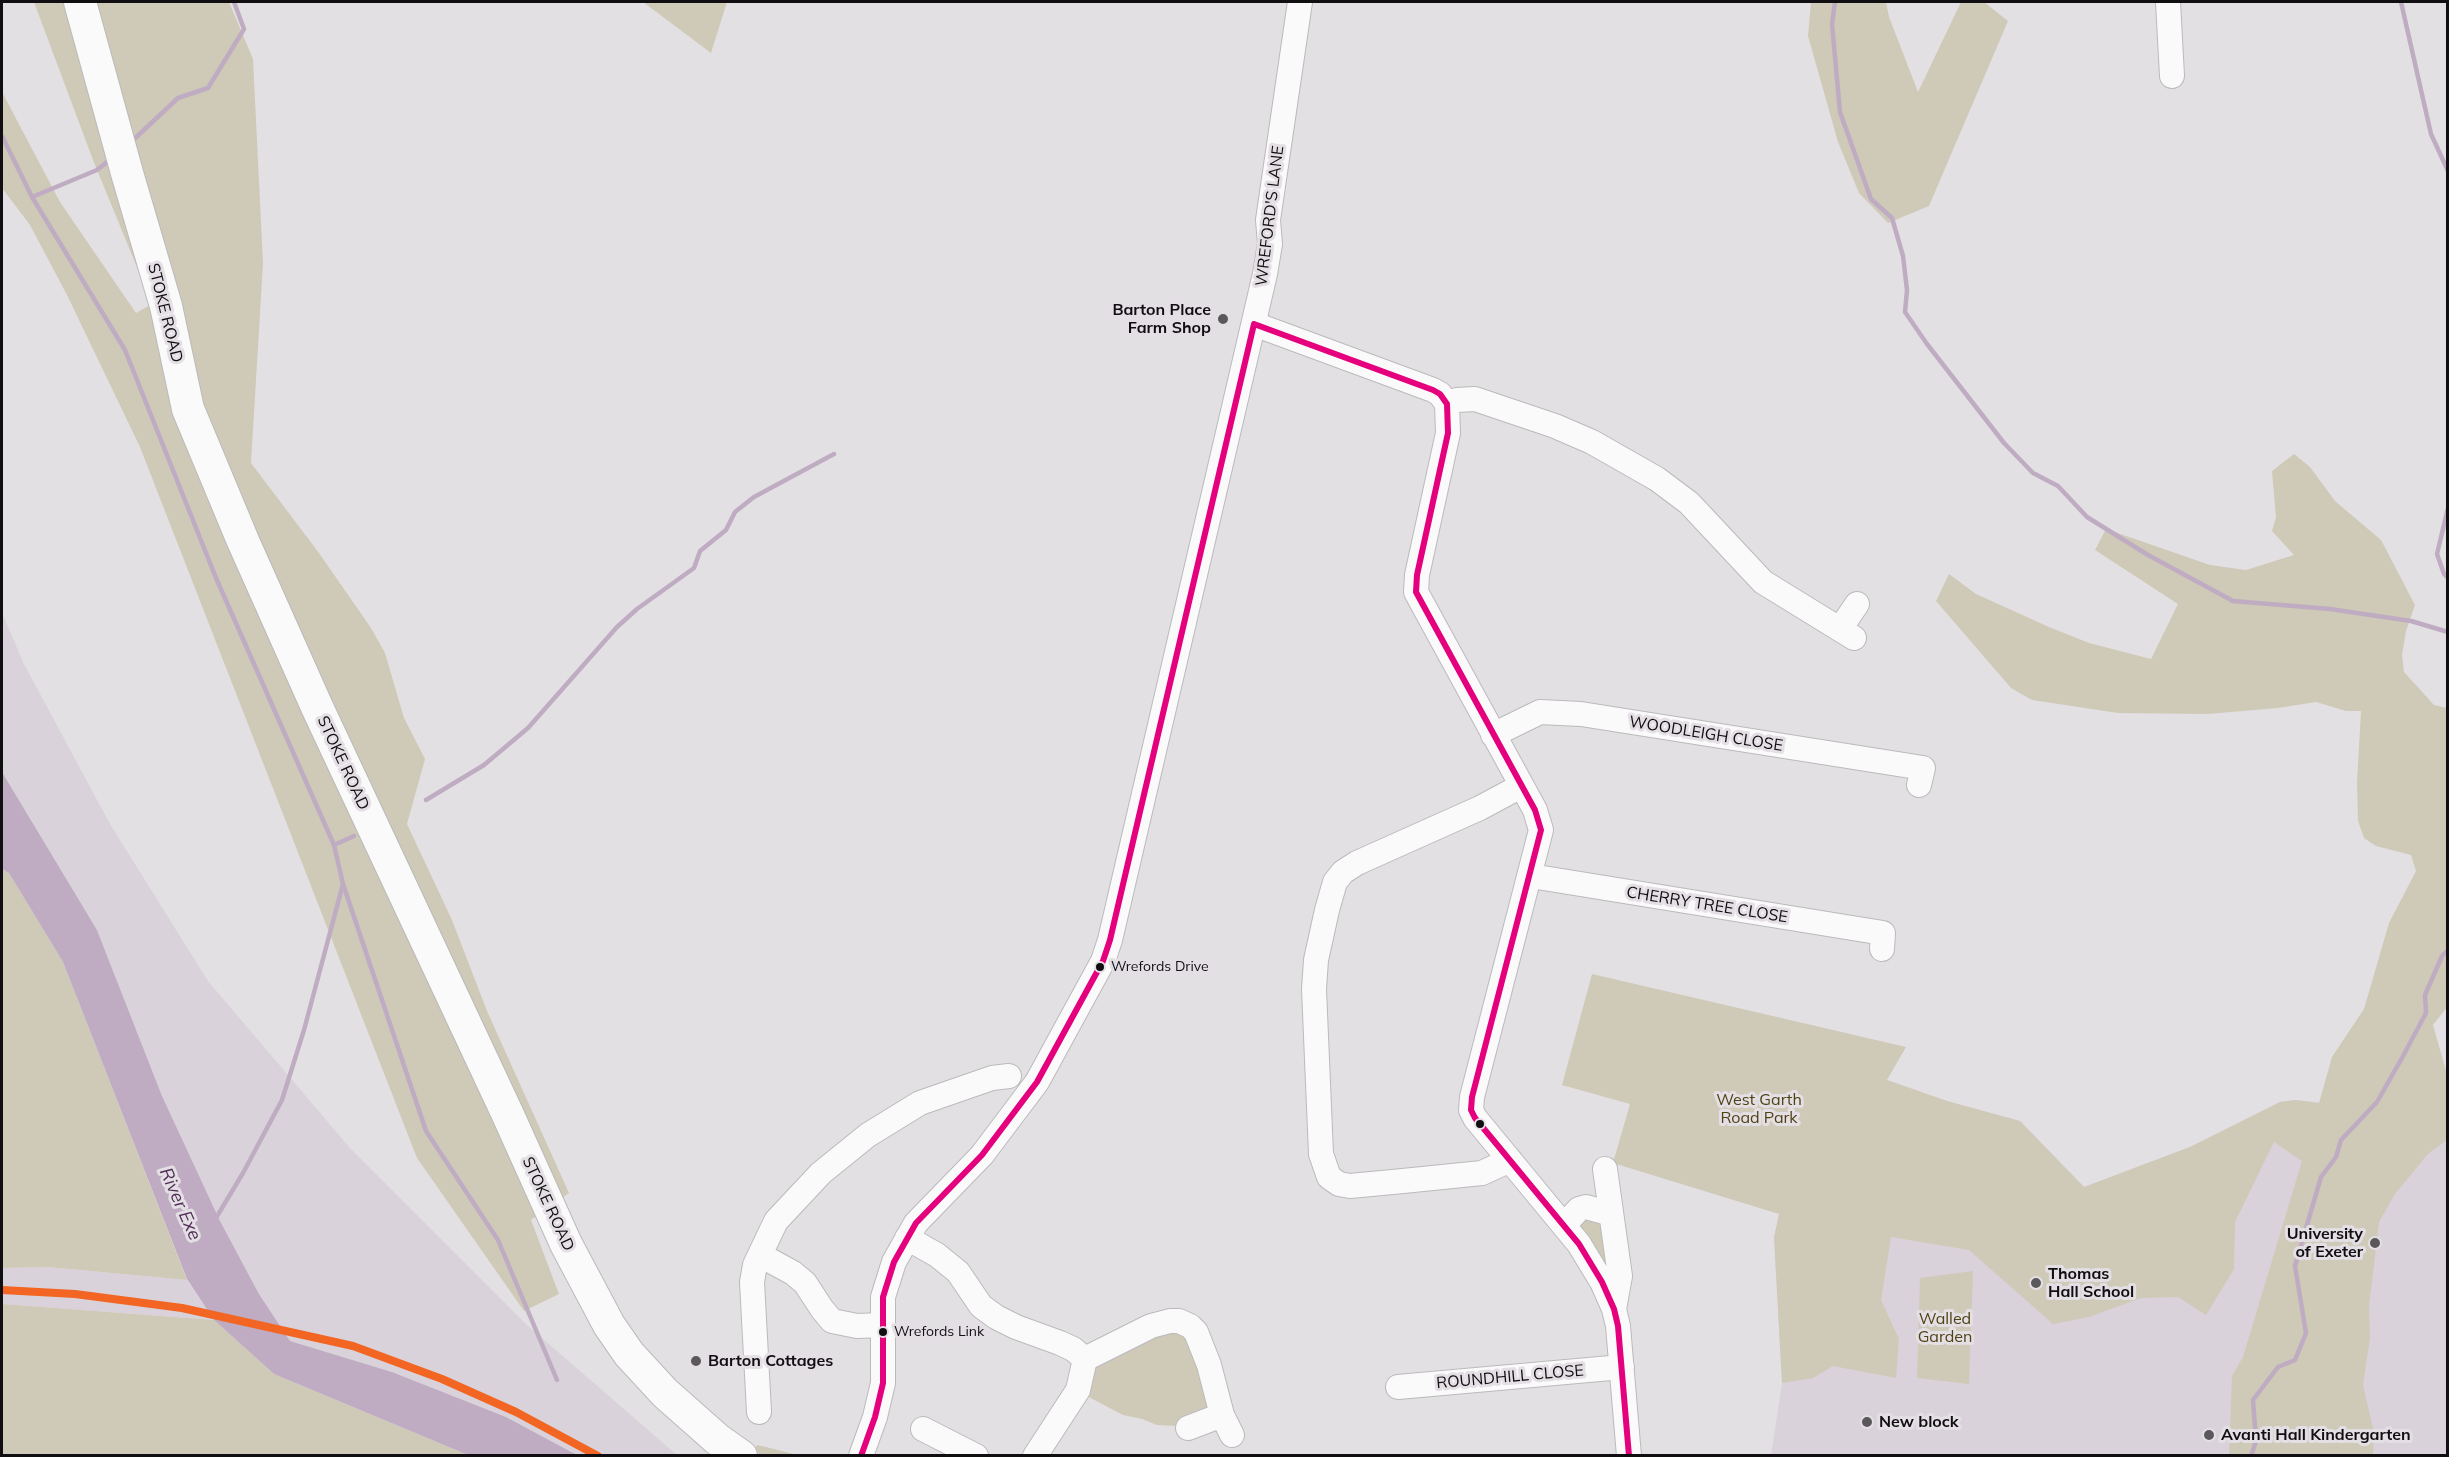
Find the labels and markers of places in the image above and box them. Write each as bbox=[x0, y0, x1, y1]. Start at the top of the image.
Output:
place label: Barton Place Farm Shop bbox=[1112, 300, 1211, 338]
marker: Barton Place Farm Shop bbox=[1216, 312, 1230, 326]
place label: Wrefords Drive bbox=[1111, 959, 1209, 975]
marker: Wrefords Drive bbox=[1094, 961, 1106, 973]
unlabelled marker bbox=[1474, 1118, 1486, 1130]
place label: University of Exeter bbox=[2287, 1224, 2363, 1262]
marker: University of Exeter bbox=[2368, 1236, 2382, 1250]
place label: Thomas Hall School bbox=[2048, 1264, 2134, 1302]
marker: Thomas Hall School bbox=[2029, 1276, 2043, 1290]
place label: Wrefords Link bbox=[894, 1324, 984, 1340]
marker: Wrefords Link bbox=[877, 1326, 889, 1338]
place label: Barton Cottages bbox=[708, 1351, 833, 1371]
marker: Barton Cottages bbox=[689, 1354, 703, 1368]
place label: New block bbox=[1879, 1412, 1959, 1432]
marker: New block bbox=[1860, 1415, 1874, 1429]
place label: Avanti Hall Kindergarten bbox=[2221, 1425, 2411, 1445]
marker: Avanti Hall Kindergarten bbox=[2202, 1428, 2216, 1442]

